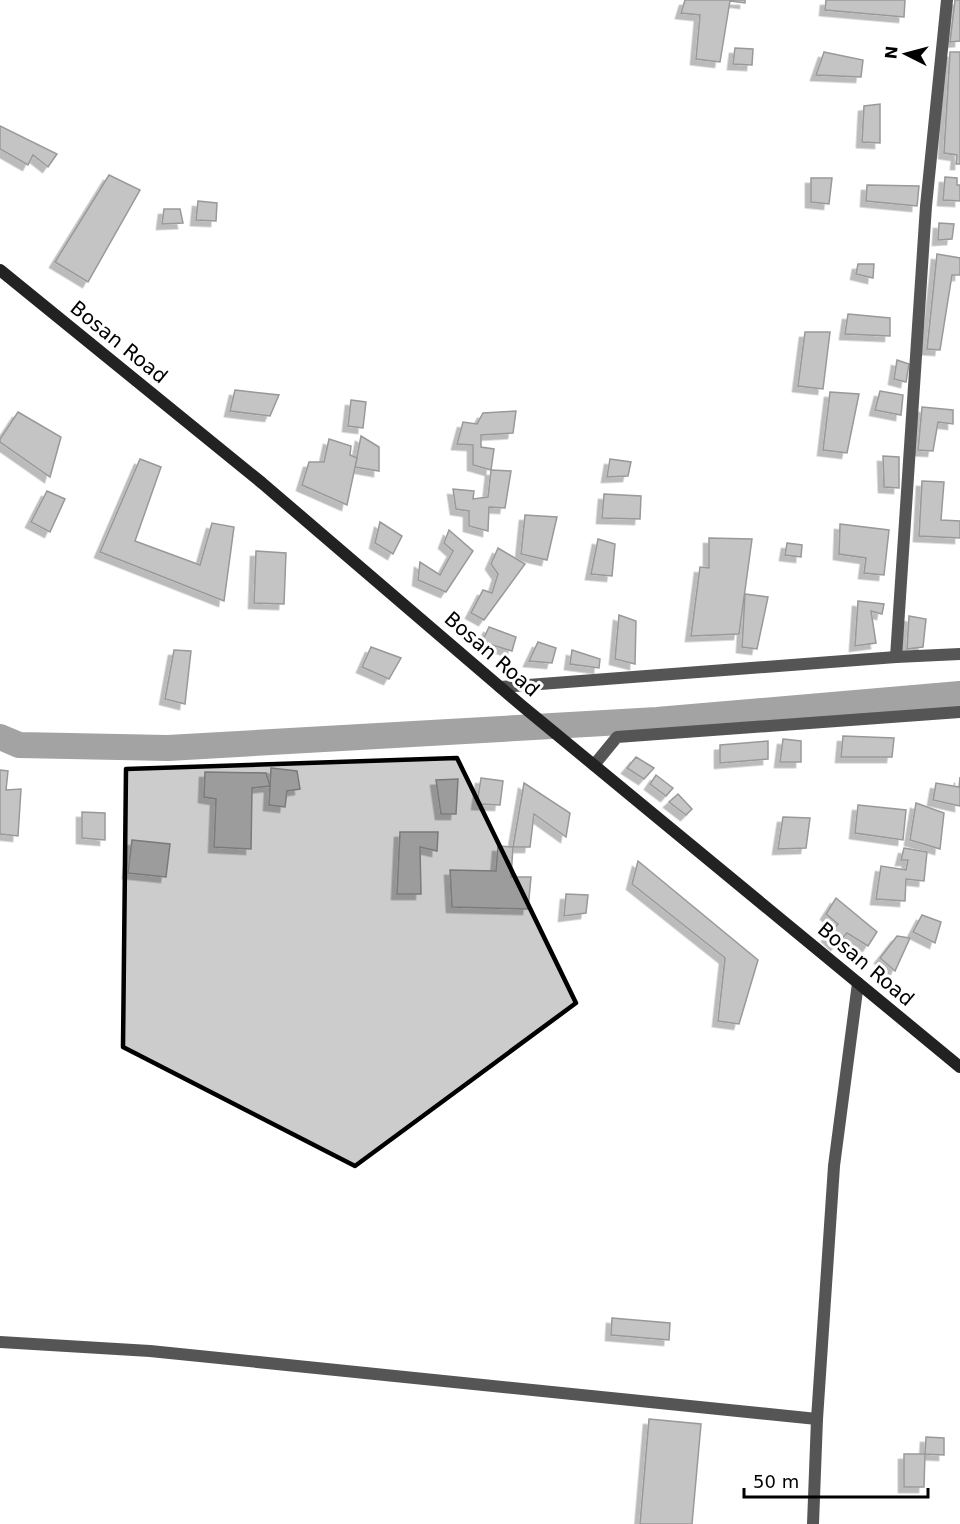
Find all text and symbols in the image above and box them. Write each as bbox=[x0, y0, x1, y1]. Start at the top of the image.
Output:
north arrow bbox=[876, 24, 936, 84]
text: N bbox=[881, 45, 902, 60]
street label: Bosan Road bbox=[66, 296, 172, 388]
street label: Bosan Road bbox=[440, 606, 544, 702]
street label: Bosan Road bbox=[813, 917, 919, 1011]
scale bar bbox=[744, 1461, 928, 1499]
text: 50 m bbox=[753, 1471, 799, 1492]

